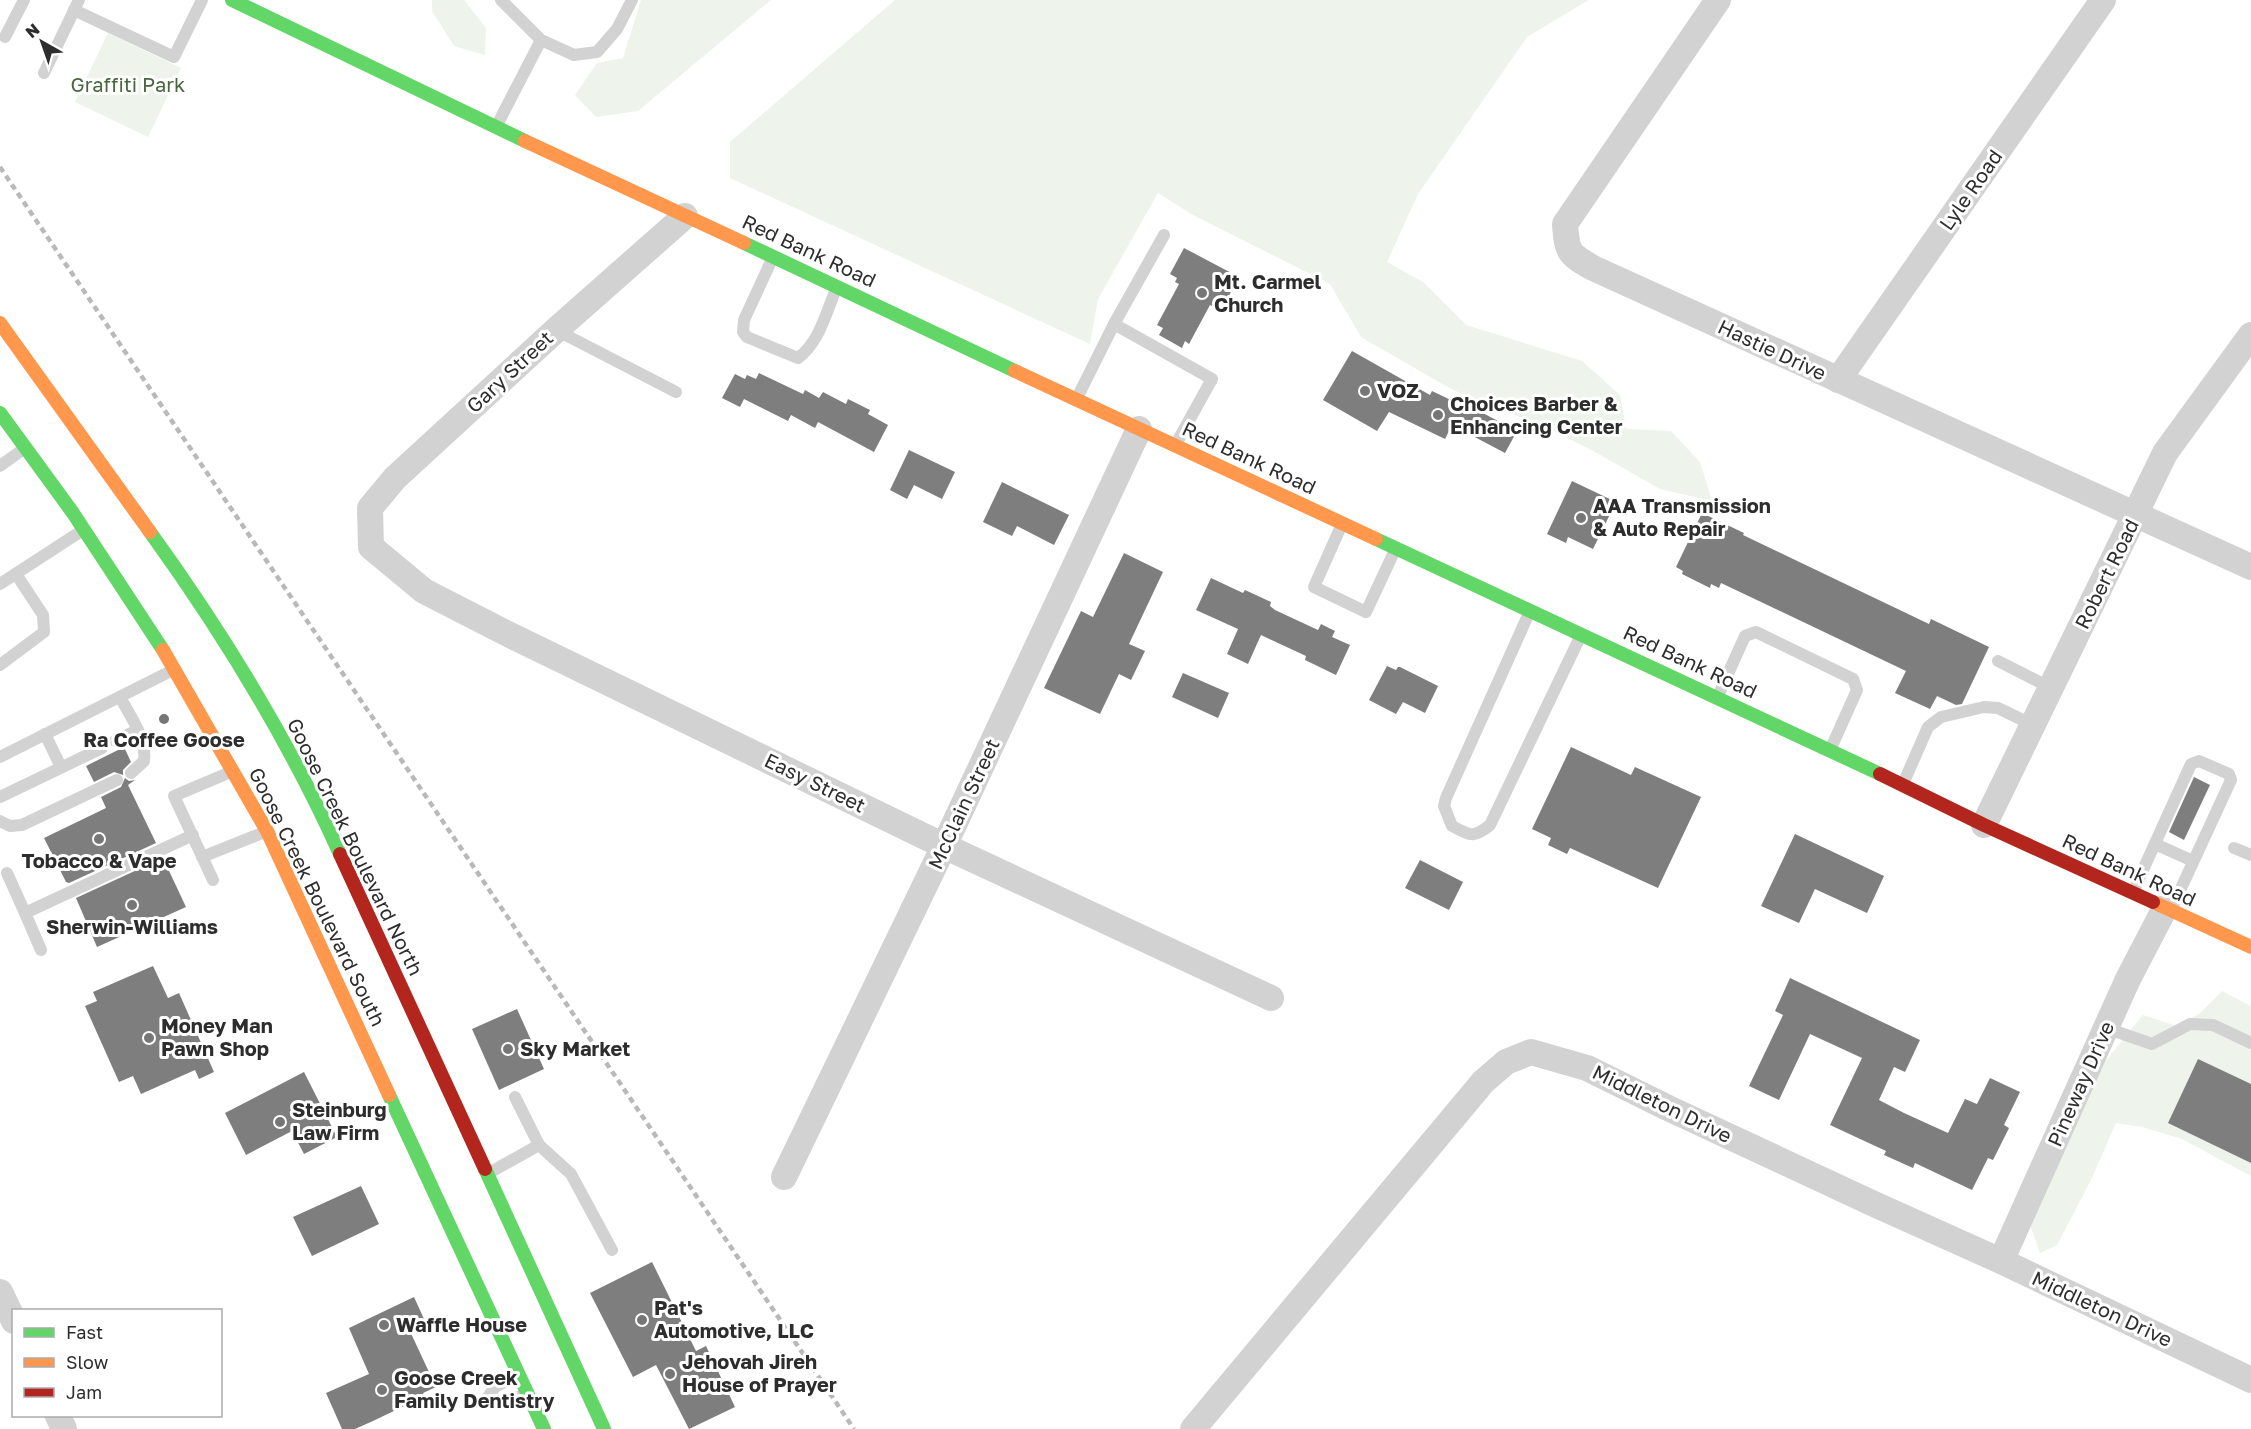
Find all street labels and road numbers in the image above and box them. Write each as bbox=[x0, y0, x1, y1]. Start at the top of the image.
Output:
street label: Lyle Road bbox=[1934, 145, 2007, 234]
street label: Red Bank Road bbox=[739, 209, 880, 292]
street label: Hastie Drive bbox=[1715, 314, 1830, 385]
street label: Gary Street bbox=[461, 325, 557, 417]
street label: Red Bank Road bbox=[1179, 416, 1320, 499]
street label: Robert Road bbox=[2069, 515, 2143, 633]
street label: Red Bank Road bbox=[1620, 620, 1761, 703]
street label: Goose Creek Boulevard North bbox=[283, 714, 429, 979]
street label: McClain Street bbox=[922, 734, 1004, 873]
street label: Easy Street bbox=[761, 747, 870, 817]
street label: Goose Creek Boulevard South bbox=[245, 763, 391, 1030]
street label: Red Bank Road bbox=[2059, 828, 2200, 911]
street label: Pineway Drive bbox=[2042, 1017, 2118, 1150]
street label: Middleton Drive bbox=[1589, 1059, 1736, 1147]
street label: Middleton Drive bbox=[2029, 1265, 2176, 1351]

